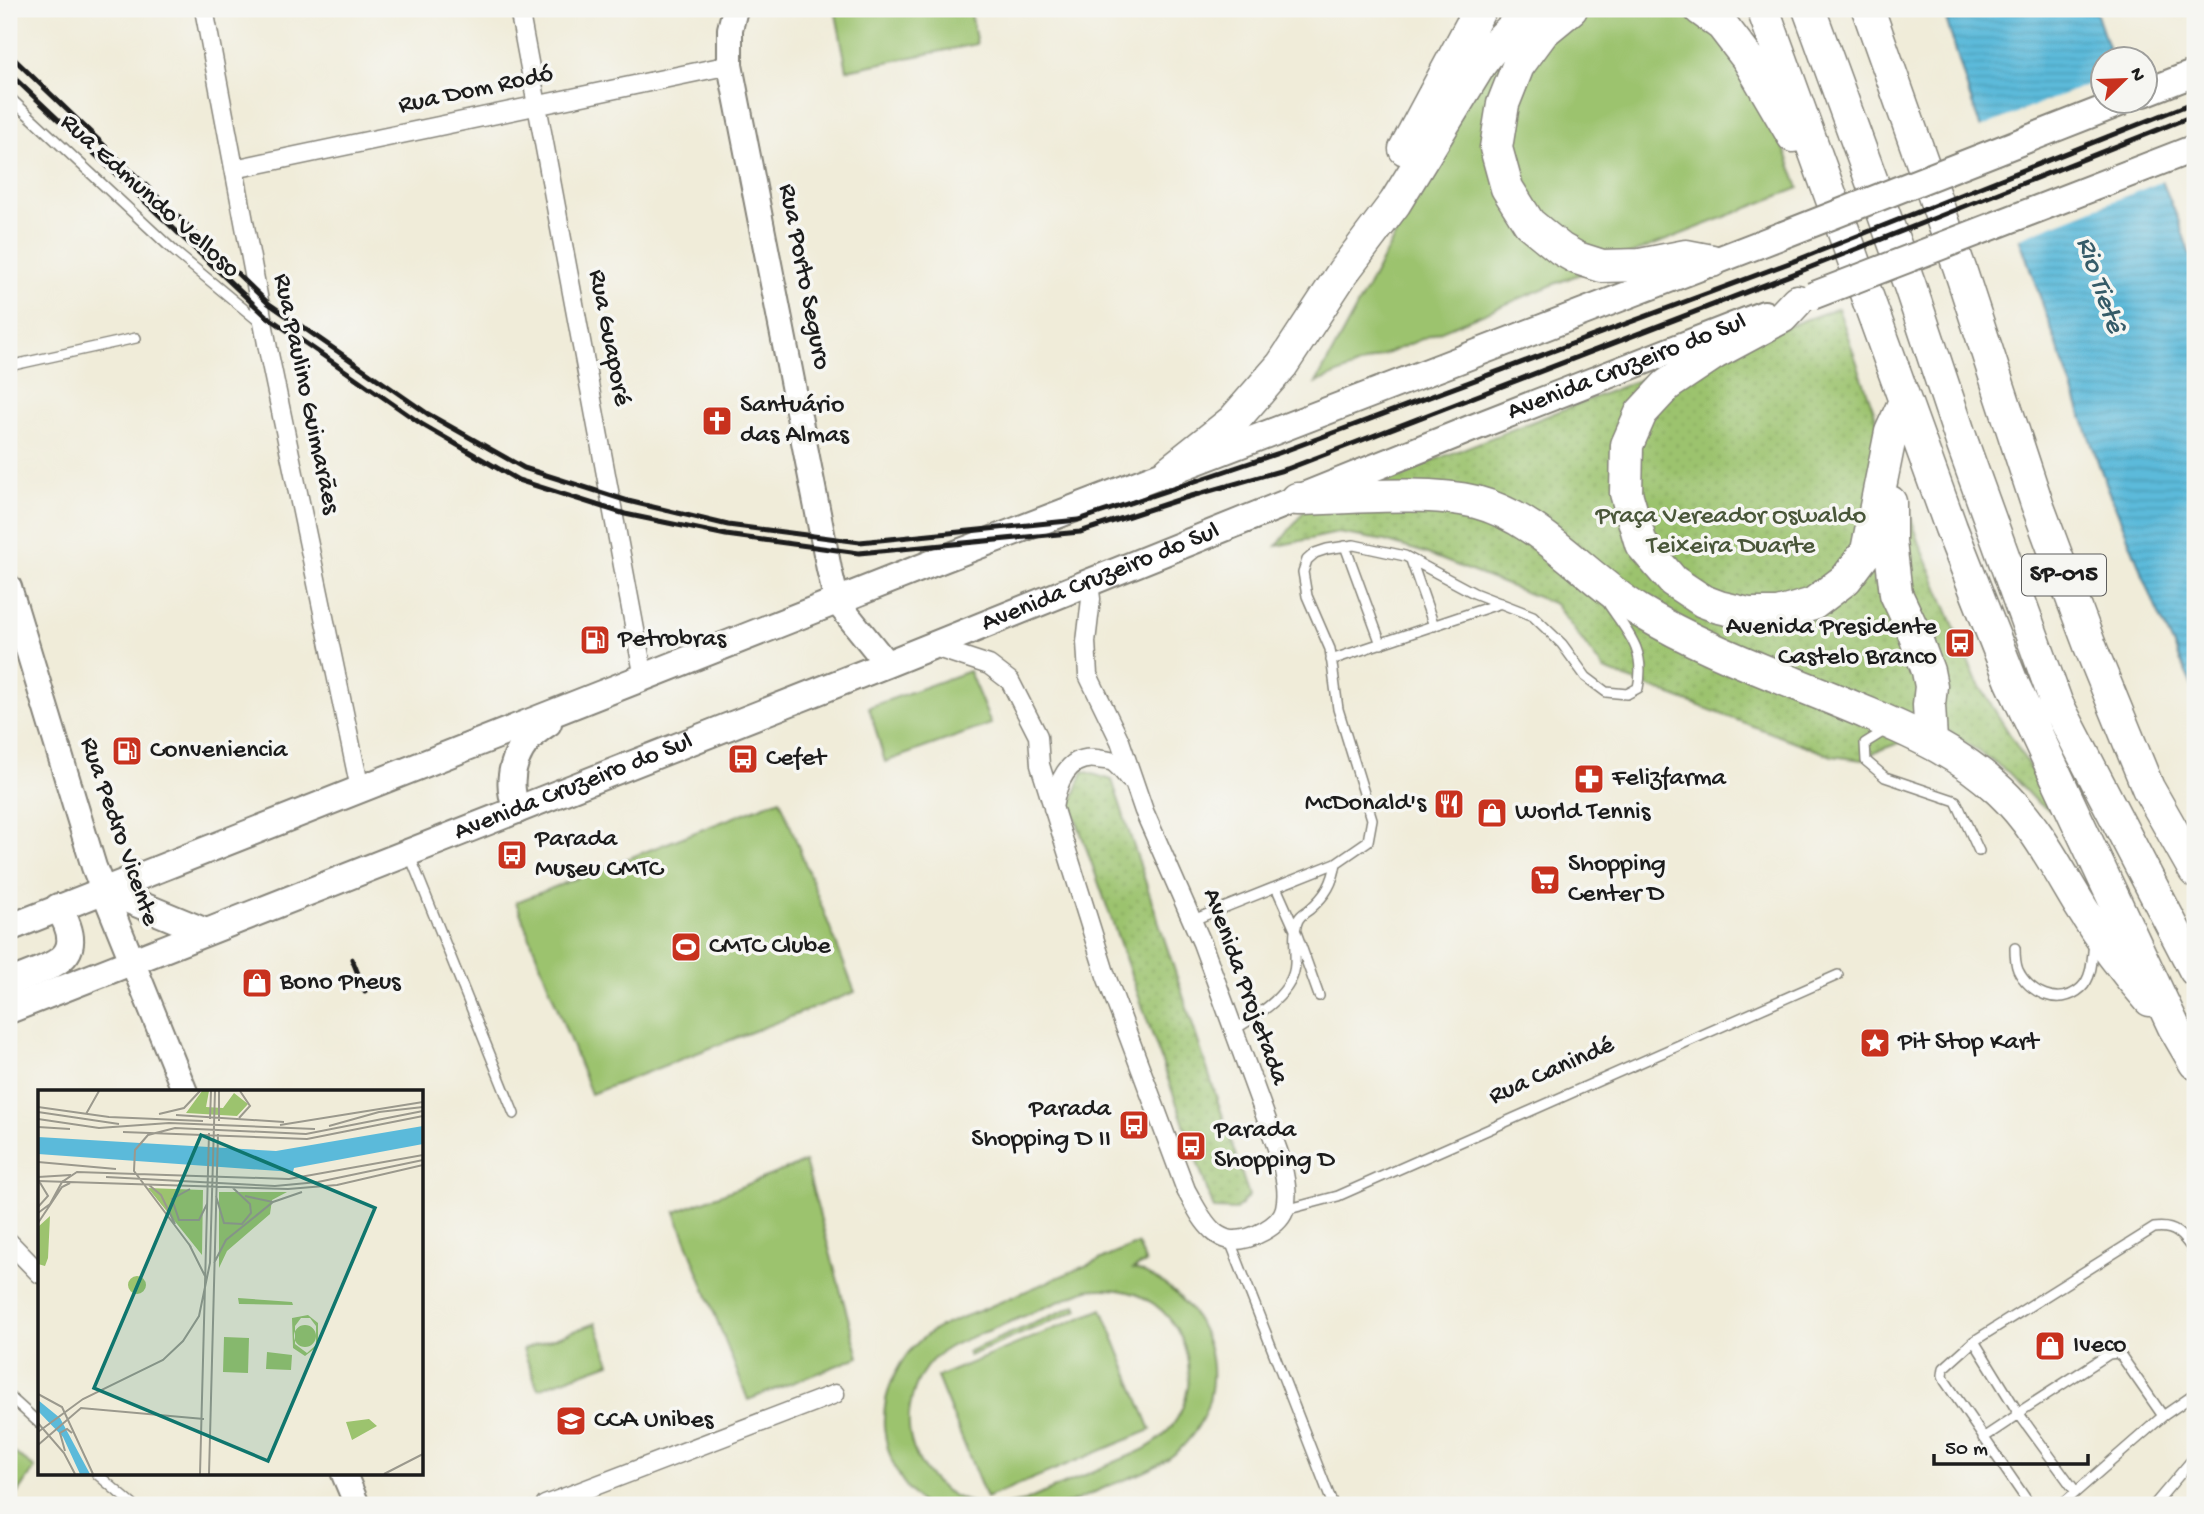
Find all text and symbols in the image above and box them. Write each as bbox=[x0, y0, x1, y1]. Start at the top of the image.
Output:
north arrow bbox=[2088, 46, 2158, 116]
street label: Rua Dom Rodó bbox=[396, 59, 556, 123]
text: N bbox=[2123, 65, 2149, 85]
street label: Rua Edmundo Velloso bbox=[53, 108, 245, 286]
street label: Rua Porto Seguro bbox=[770, 181, 836, 373]
water label: Rio Tietê bbox=[2067, 233, 2132, 340]
street label: Rua Guaporé bbox=[580, 267, 637, 409]
street label: Rua Paulino Guimarães bbox=[264, 271, 346, 518]
street label: Avenida Cruzeiro do Sul bbox=[1503, 307, 1751, 428]
place label: Santuário das Almas bbox=[740, 391, 850, 452]
church icon: Santuário das Almas bbox=[700, 404, 734, 438]
park label: Praça Vereador Oswaldo Teixeira Duarte bbox=[1595, 502, 1866, 563]
street label: Avenida Cruzeiro do Sul bbox=[977, 516, 1224, 640]
road number: SP-015 bbox=[2022, 554, 2106, 596]
place label: Avenida Presidente Castelo Branco bbox=[1726, 613, 1938, 674]
fuel station icon: Petrobras bbox=[578, 623, 612, 657]
place label: Petrobras bbox=[617, 625, 727, 656]
bus stop icon: Avenida Presidente Castelo Branco bbox=[1943, 626, 1977, 660]
street label: Avenida Cruzeiro do Sul bbox=[450, 726, 698, 848]
street label: Rua Pedro Vicente bbox=[71, 734, 165, 931]
fuel station icon: Conveniencia bbox=[110, 734, 144, 768]
place label: Conveniencia bbox=[150, 736, 289, 767]
bus stop icon: Cefet bbox=[726, 742, 760, 776]
place label: Cefet bbox=[766, 744, 828, 775]
pharmacy icon: Felizfarma bbox=[1572, 762, 1606, 796]
place label: Felizfarma bbox=[1611, 764, 1728, 795]
restaurant icon: McDonald's bbox=[1432, 787, 1466, 821]
place label: McDonald's bbox=[1305, 789, 1427, 820]
shop icon: World Tennis bbox=[1475, 796, 1509, 830]
place label: World Tennis bbox=[1515, 798, 1652, 829]
place label: Parada Museu CMTC bbox=[534, 825, 665, 886]
bus stop icon: Parada Museu CMTC bbox=[495, 838, 529, 872]
place label: Shopping Center D bbox=[1568, 850, 1666, 911]
supermarket icon: Shopping Center D bbox=[1528, 863, 1562, 897]
street label: Avenida Projetada bbox=[1194, 885, 1294, 1091]
sports icon: CMTC Clube bbox=[669, 930, 703, 964]
place label: CMTC Clube bbox=[709, 932, 831, 963]
shop icon: Bono Pneus bbox=[240, 966, 274, 1000]
place label: Bono Pneus bbox=[279, 968, 402, 999]
place icon: Pit Stop Kart bbox=[1858, 1026, 1892, 1060]
place label: Pit Stop Kart bbox=[1897, 1028, 2041, 1059]
street label: Rua Canindé bbox=[1485, 1030, 1620, 1113]
inset map bbox=[38, 1090, 424, 1476]
place label: Parada Shopping D II bbox=[971, 1095, 1113, 1156]
bus stop icon: Parada Shopping D II bbox=[1117, 1108, 1151, 1142]
place label: Parada Shopping D bbox=[1213, 1116, 1335, 1177]
bus stop icon: Parada Shopping D bbox=[1174, 1129, 1208, 1163]
shop icon: Iveco bbox=[2033, 1329, 2067, 1363]
place label: Iveco bbox=[2073, 1331, 2126, 1362]
school or university icon: CCA Unibes bbox=[554, 1404, 588, 1438]
place label: CCA Unibes bbox=[594, 1406, 715, 1437]
scale bar bbox=[1934, 1423, 2088, 1467]
text: 50 m bbox=[1945, 1438, 1988, 1463]

